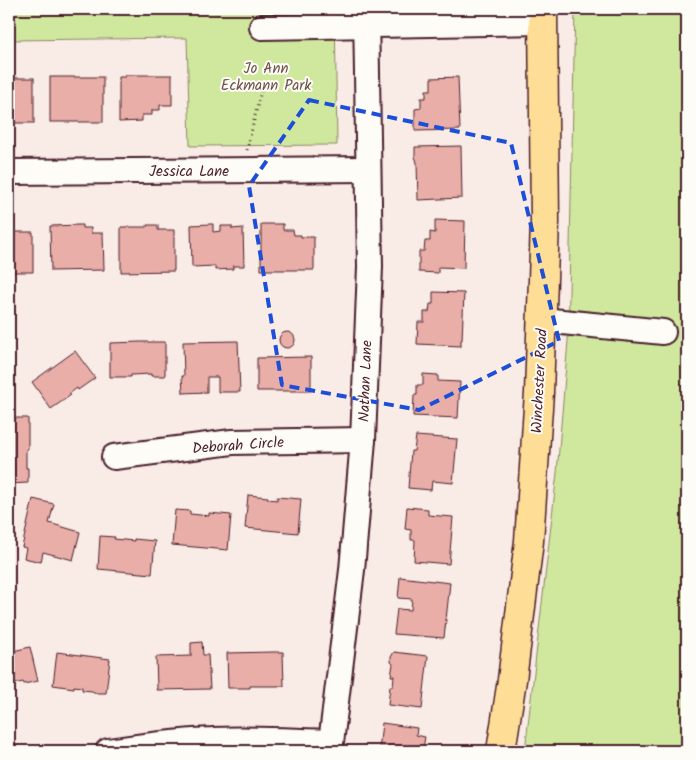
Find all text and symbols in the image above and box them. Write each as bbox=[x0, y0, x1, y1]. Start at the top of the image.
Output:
park label: Jo Ann Eckmann Park bbox=[221, 57, 312, 98]
street label: Jessica Lane bbox=[149, 160, 229, 184]
street label: Winchester Road bbox=[525, 328, 555, 434]
street label: Nathan Lane bbox=[353, 339, 379, 422]
street label: Deborah Circle bbox=[191, 431, 285, 461]

